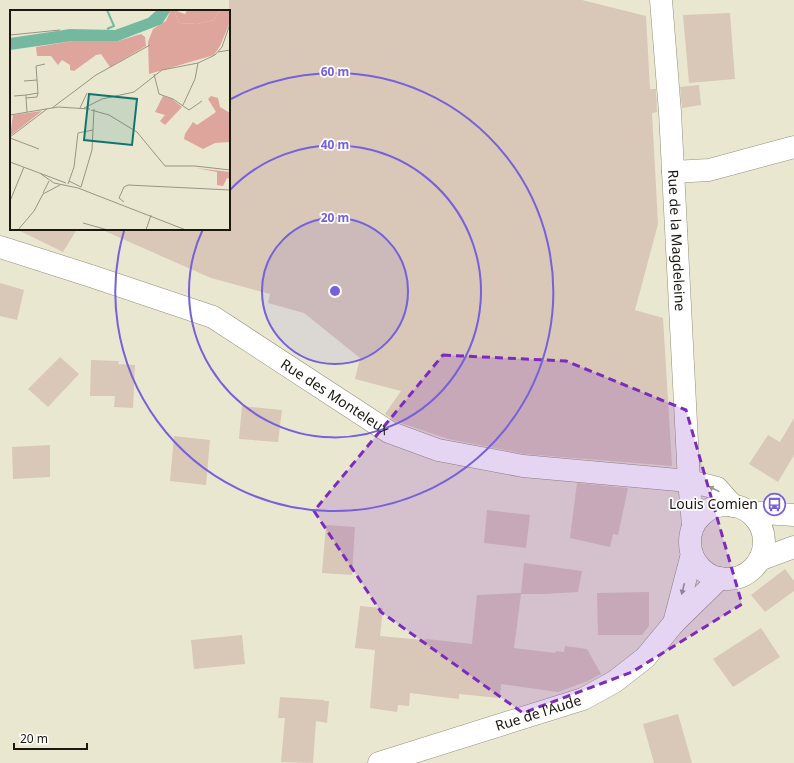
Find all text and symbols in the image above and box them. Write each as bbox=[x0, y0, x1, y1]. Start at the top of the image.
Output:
inset map bbox=[10, 10, 230, 230]
text: 60 m bbox=[321, 63, 349, 80]
text: 40 m bbox=[321, 136, 349, 153]
street label: Rue de la Magdeleine bbox=[664, 169, 690, 312]
text: 20 m bbox=[321, 209, 349, 226]
centre of rings bbox=[328, 284, 342, 298]
street label: Rue des Monteleux bbox=[277, 354, 394, 439]
one-way arrow bbox=[708, 486, 720, 492]
bus stop icon: Louis Comien bbox=[761, 491, 787, 517]
place label: Louis Comien bbox=[669, 494, 758, 513]
one-way arrow bbox=[679, 582, 685, 595]
street label: Rue de l'Aude bbox=[493, 690, 584, 735]
scale bar bbox=[14, 725, 87, 751]
text: 20 m bbox=[20, 730, 48, 747]

